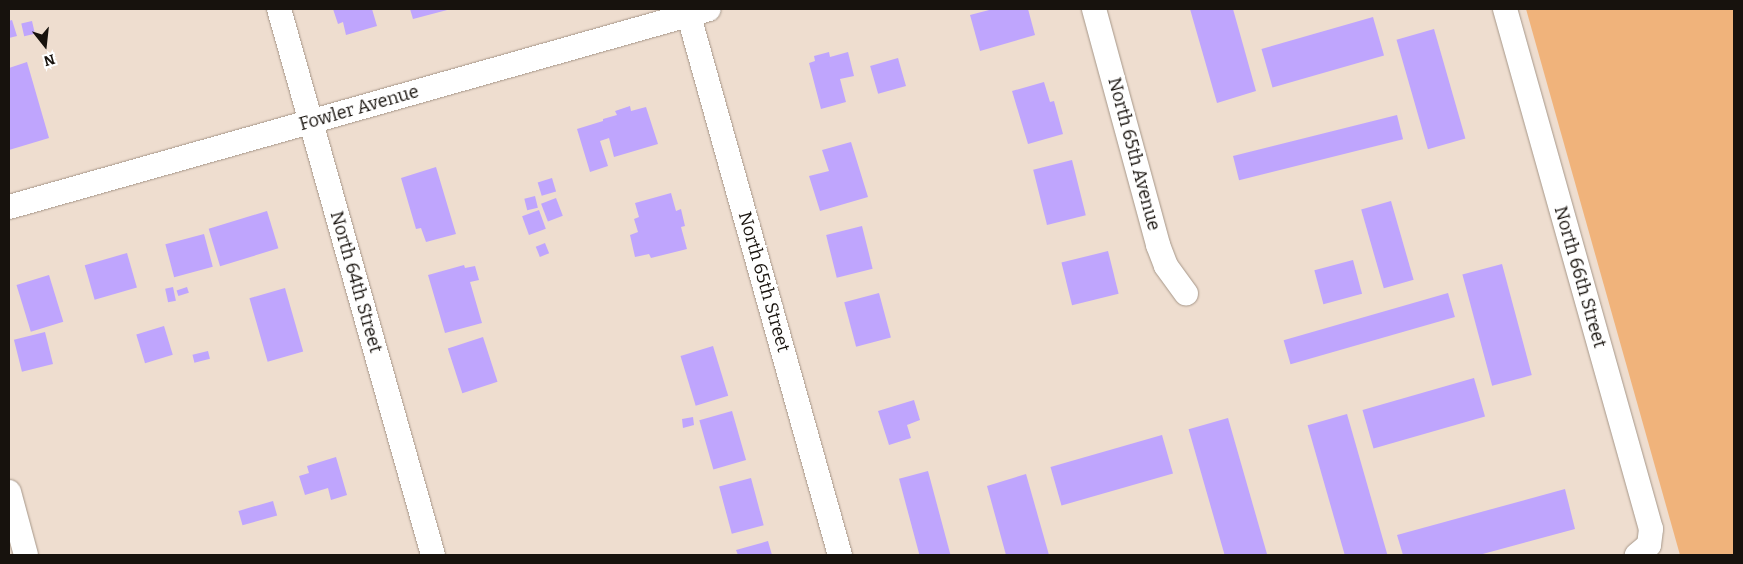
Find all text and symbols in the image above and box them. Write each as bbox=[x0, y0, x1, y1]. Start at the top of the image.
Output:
north arrow bbox=[20, 20, 70, 70]
text: N bbox=[42, 50, 57, 70]
street label: North 65th Avenue bbox=[1103, 75, 1165, 233]
street label: Fowler Avenue bbox=[297, 81, 421, 135]
street label: North 66th Street bbox=[1549, 204, 1611, 350]
street label: North 64th Street bbox=[325, 209, 387, 355]
street label: North 65th Street bbox=[734, 209, 794, 355]

